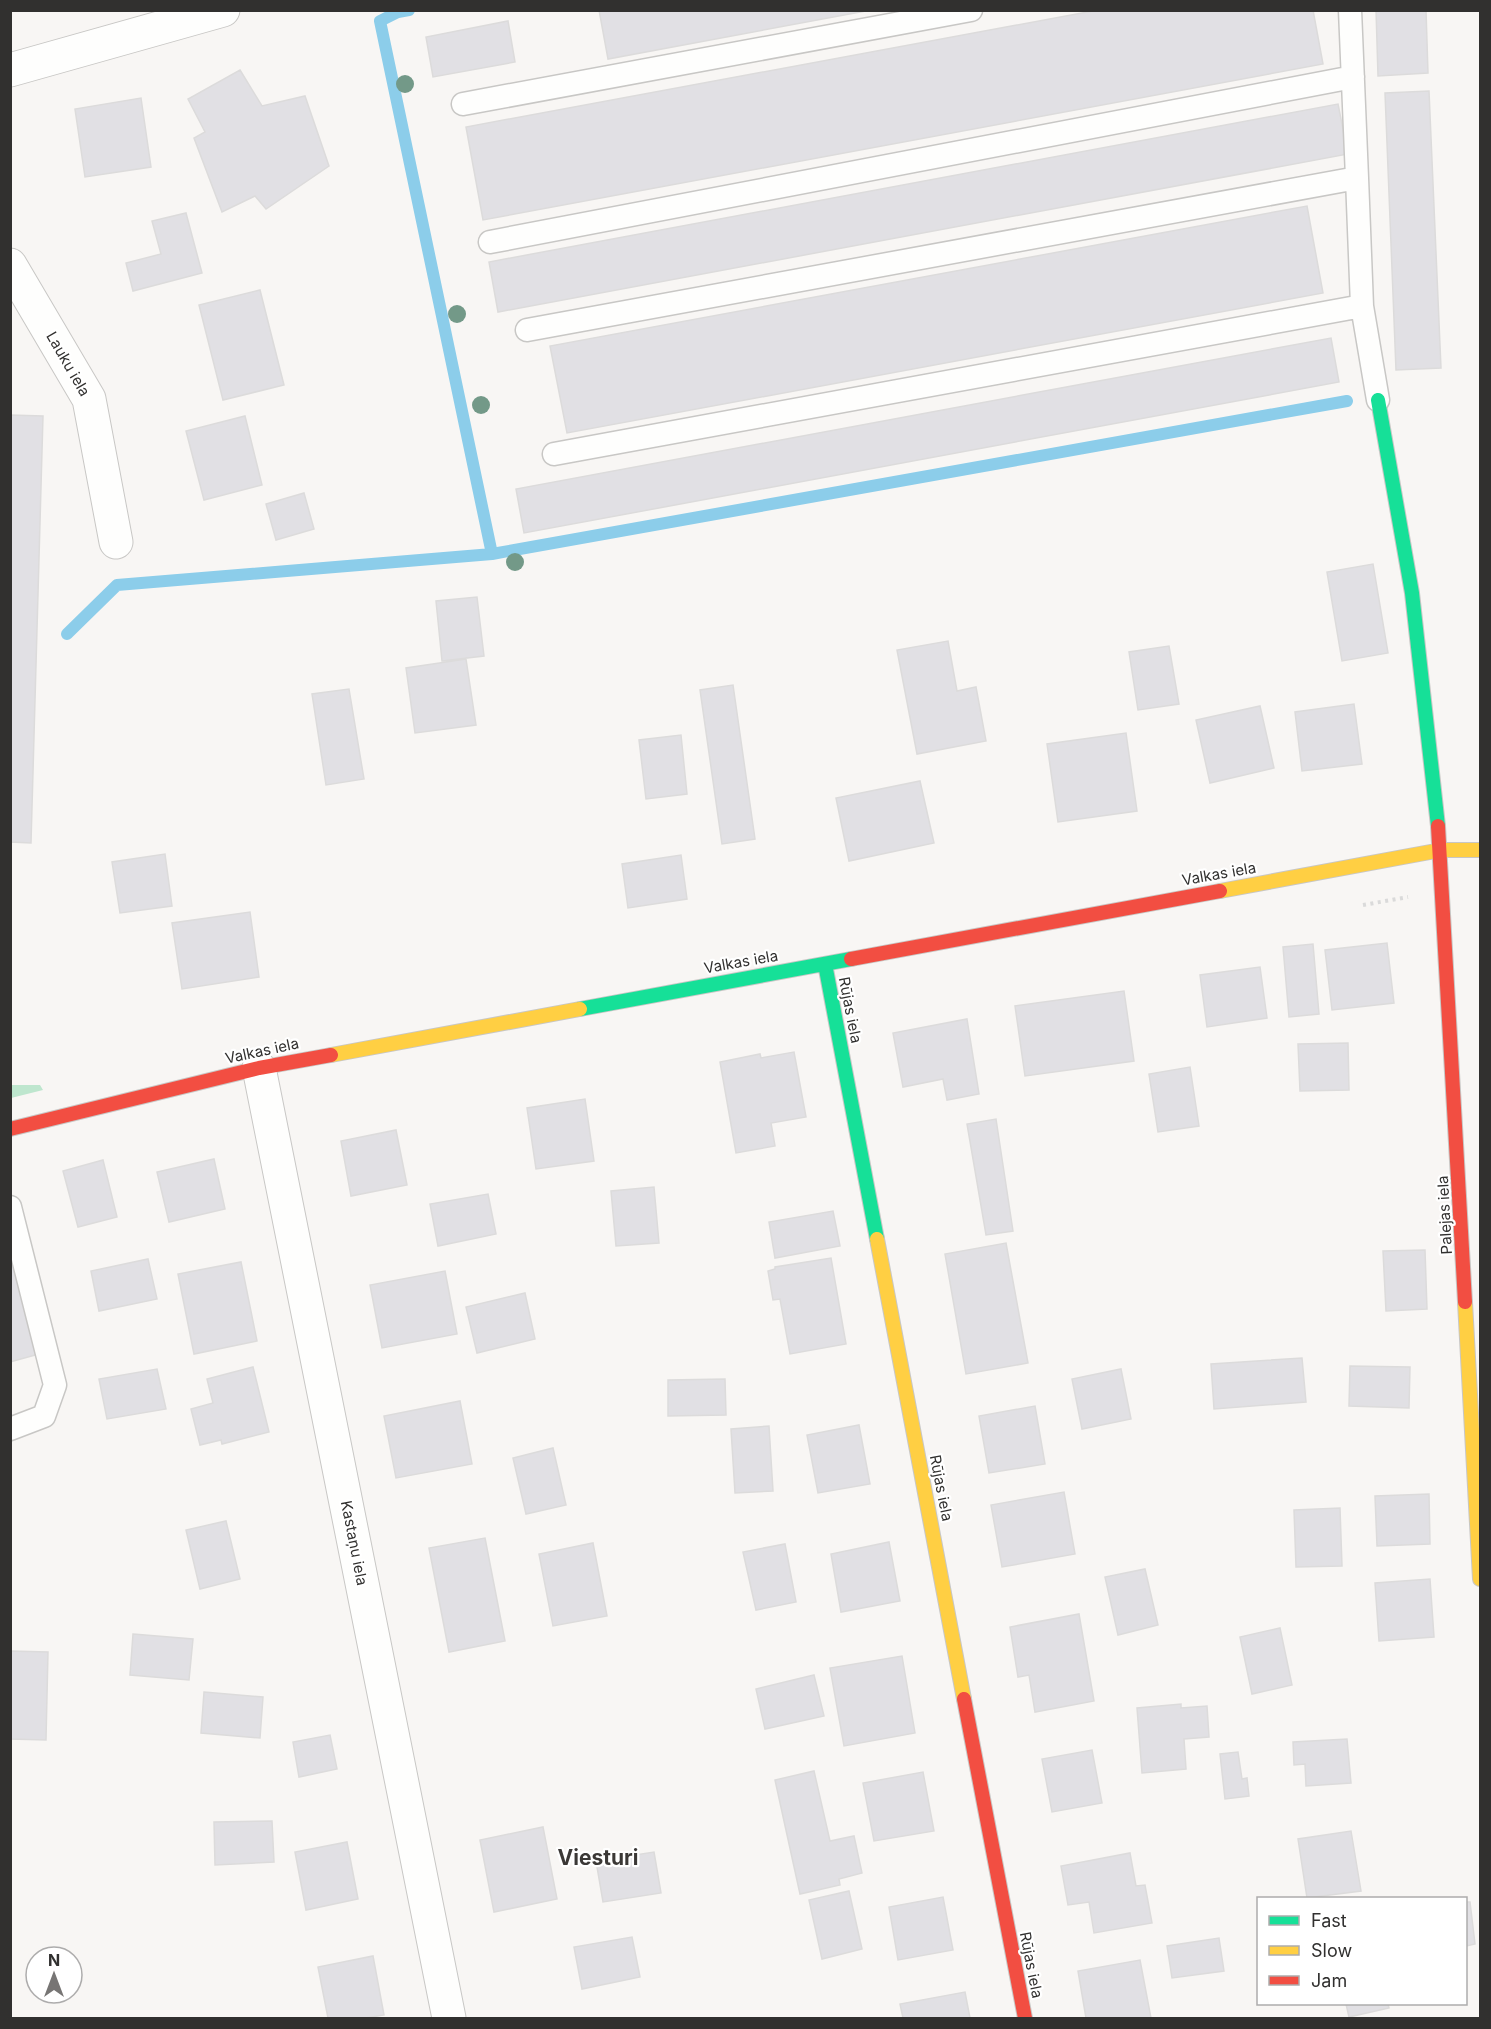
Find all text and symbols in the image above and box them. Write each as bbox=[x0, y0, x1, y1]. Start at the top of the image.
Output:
street label: Lauku iela bbox=[42, 328, 95, 399]
street label: Valkas iela bbox=[1180, 858, 1257, 889]
street label: Valkas iela bbox=[702, 946, 779, 977]
street label: Rūjas iela bbox=[835, 975, 866, 1045]
street label: Valkas iela bbox=[223, 1033, 300, 1068]
street label: Palejas iela bbox=[1433, 1175, 1456, 1255]
street label: Rūjas iela bbox=[926, 1453, 957, 1523]
street label: Kastaņu iela bbox=[337, 1499, 372, 1587]
district label: Viesturi bbox=[558, 1845, 638, 1870]
legend bbox=[1257, 1897, 1467, 2005]
text: Fast bbox=[1311, 1910, 1347, 1931]
street label: Rūjas iela bbox=[1016, 1930, 1047, 2000]
text: Slow bbox=[1311, 1940, 1352, 1961]
north arrow bbox=[24, 1945, 84, 2005]
text: N bbox=[48, 1950, 60, 1970]
text: Jam bbox=[1311, 1970, 1347, 1991]

